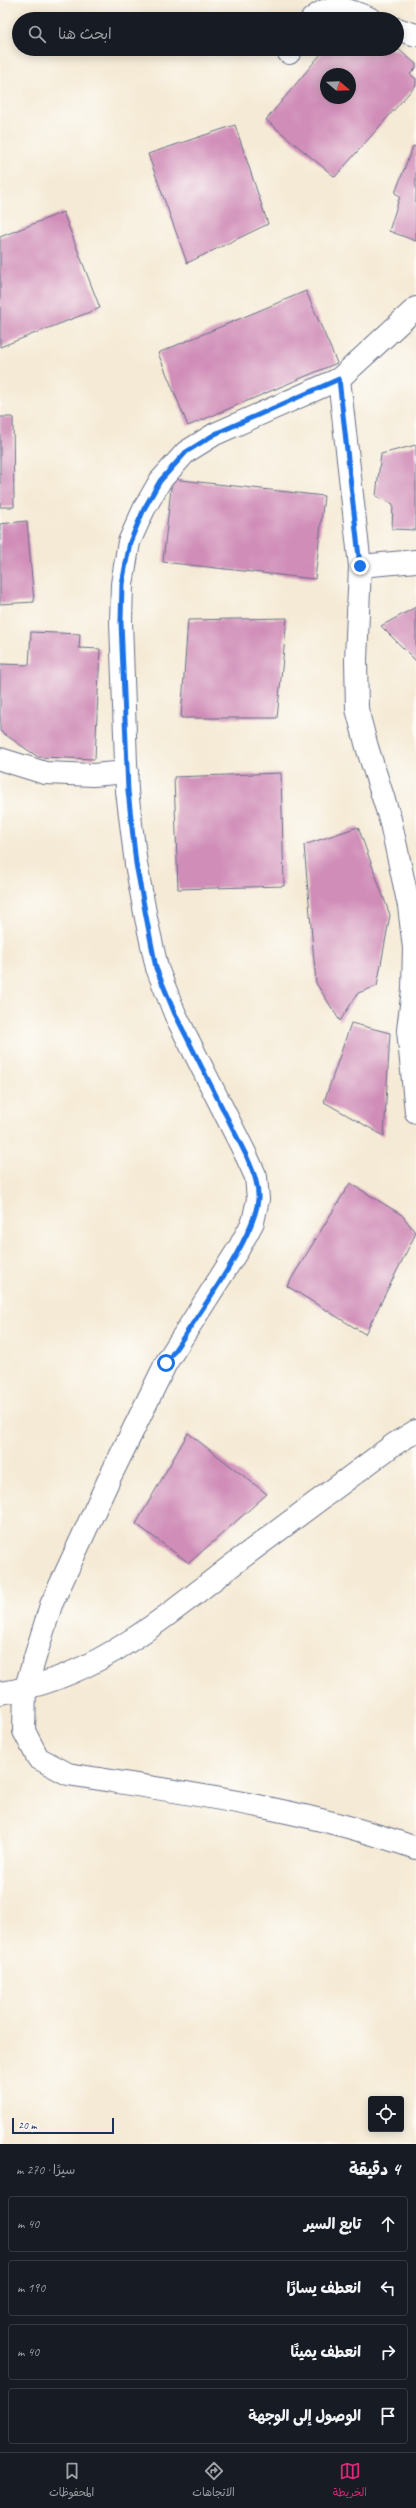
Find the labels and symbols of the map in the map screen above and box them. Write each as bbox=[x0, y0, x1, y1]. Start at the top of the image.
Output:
north arrow bbox=[320, 68, 356, 104]
route end bbox=[351, 557, 369, 575]
route start bbox=[157, 1354, 175, 1372]
scale bar bbox=[12, 2116, 114, 2135]

